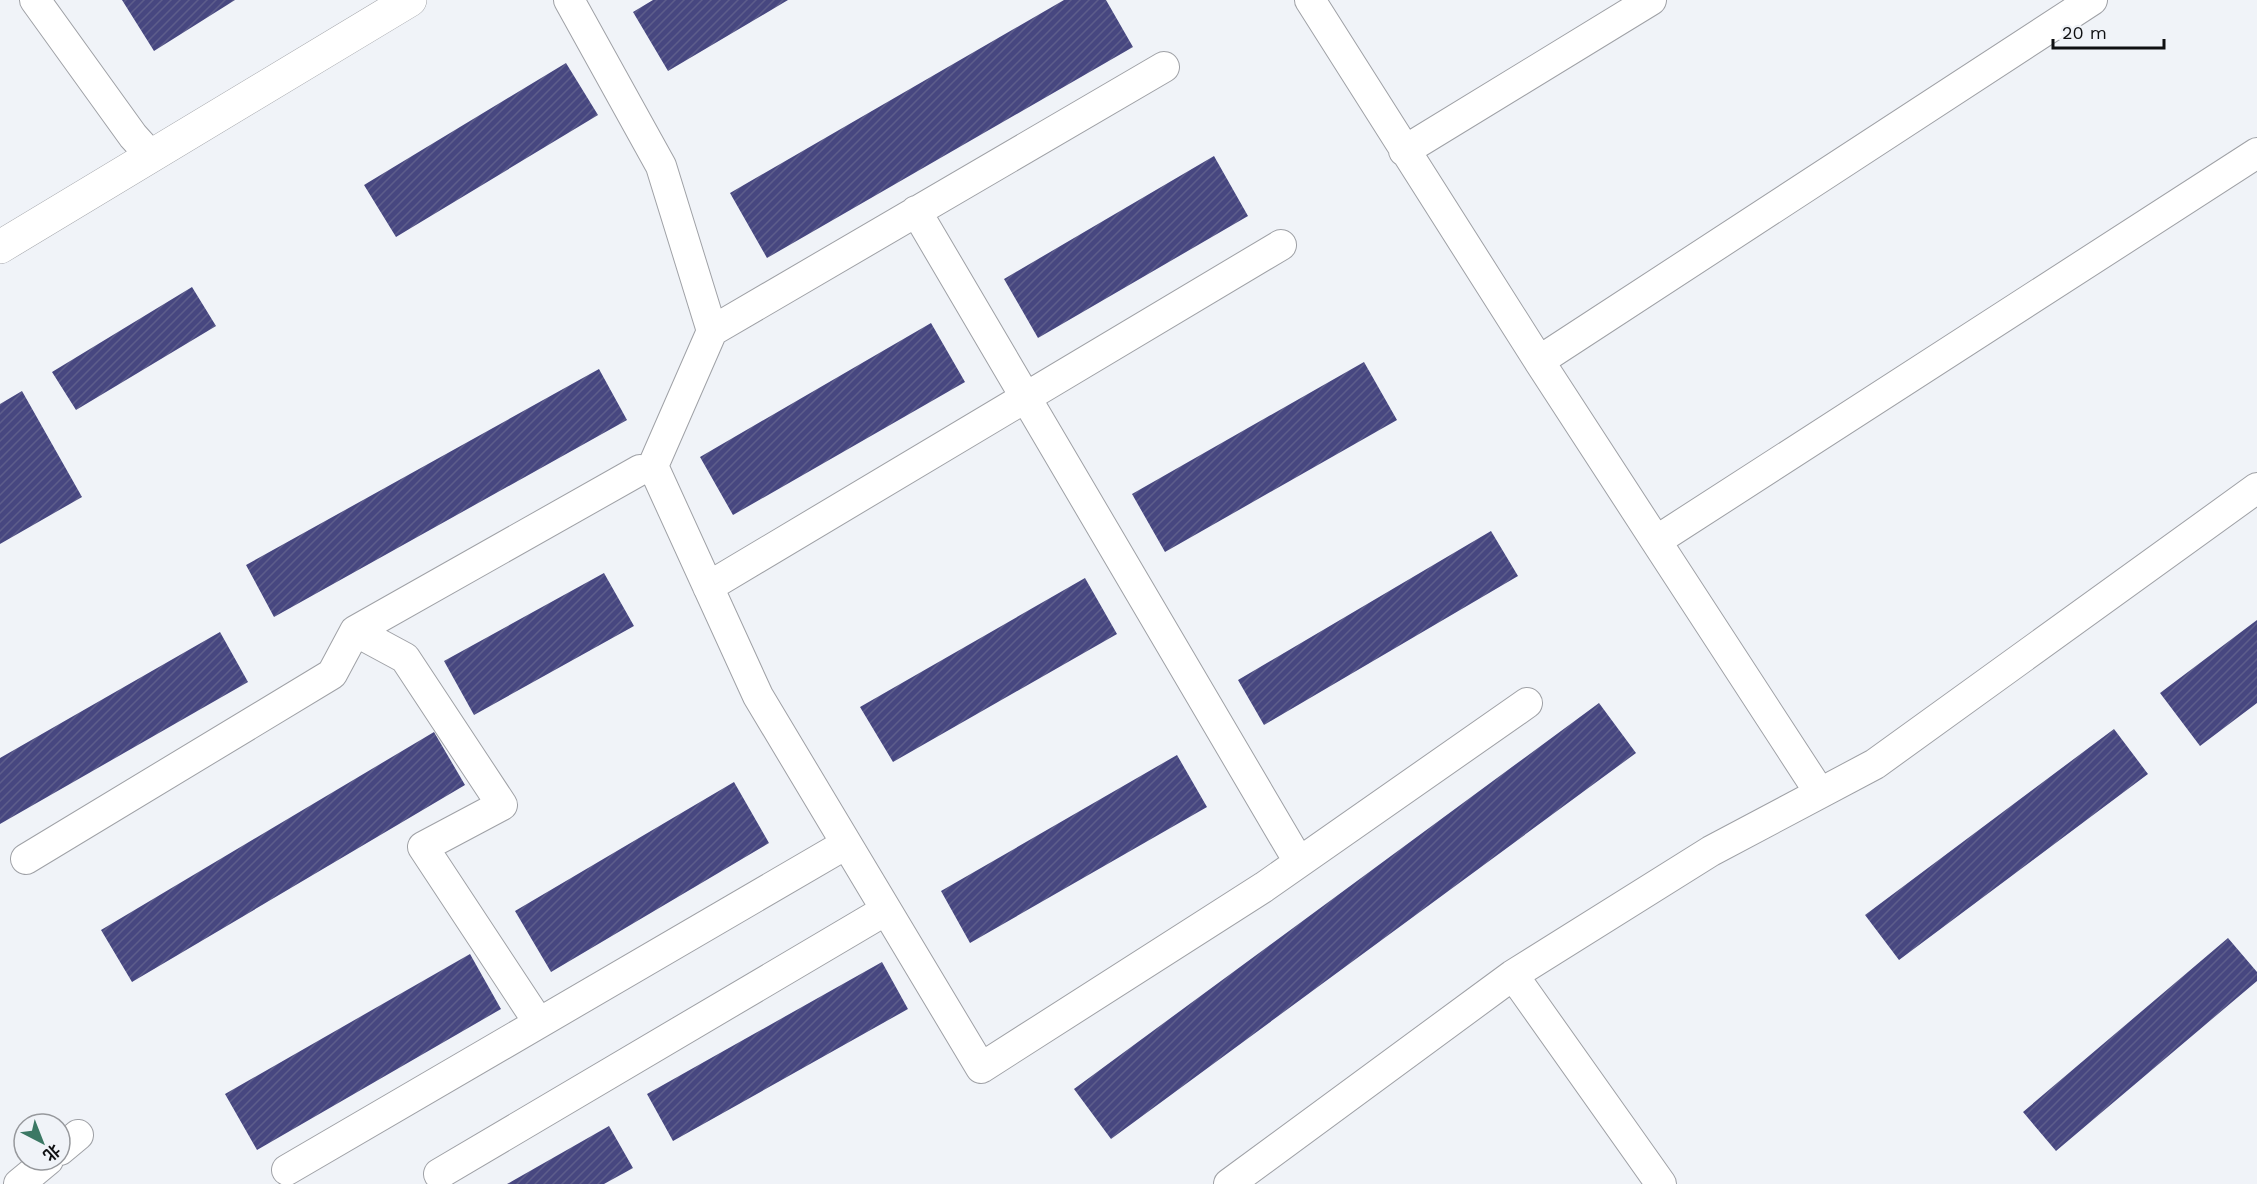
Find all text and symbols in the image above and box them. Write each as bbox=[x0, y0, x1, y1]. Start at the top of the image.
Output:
scale bar bbox=[2053, 12, 2164, 50]
text: 20 m bbox=[2062, 22, 2107, 43]
north arrow bbox=[12, 1112, 72, 1172]
text: 北 bbox=[39, 1140, 64, 1165]

